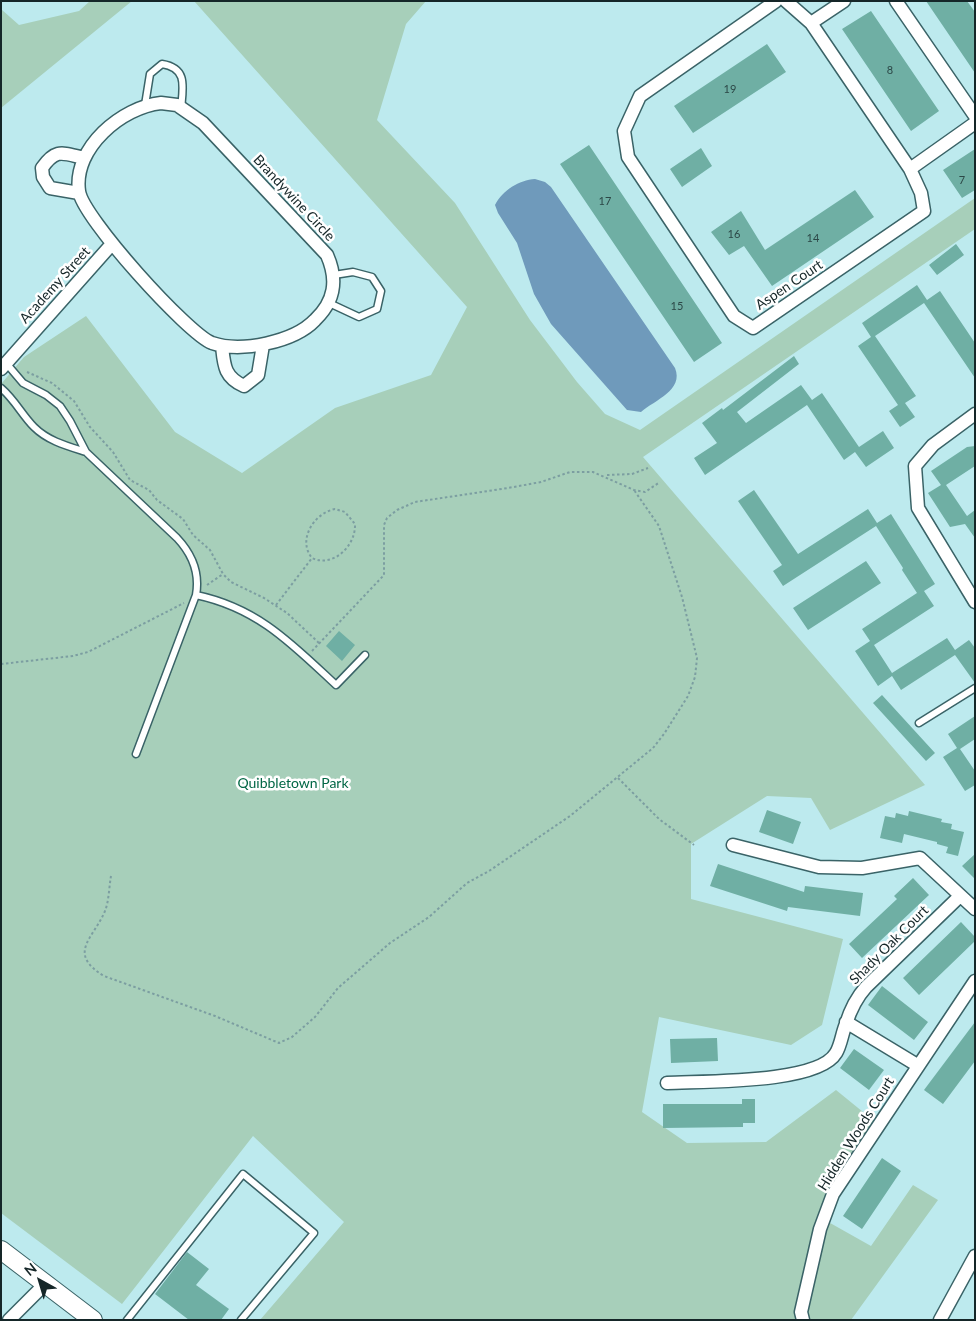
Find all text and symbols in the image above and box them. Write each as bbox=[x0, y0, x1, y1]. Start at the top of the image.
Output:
house number: 8 bbox=[887, 63, 893, 77]
house number: 19 bbox=[724, 82, 736, 96]
street label: Brandywine Circle bbox=[250, 151, 338, 245]
house number: 7 bbox=[959, 173, 965, 187]
house number: 17 bbox=[599, 194, 611, 208]
house number: 16 bbox=[728, 227, 740, 241]
house number: 14 bbox=[807, 231, 819, 245]
street label: Academy Street bbox=[16, 243, 94, 327]
street label: Aspen Court bbox=[752, 256, 826, 314]
house number: 15 bbox=[671, 299, 683, 313]
park label: Quibbletown Park bbox=[237, 775, 349, 791]
street label: Shady Oak Court bbox=[846, 902, 932, 988]
street label: Hidden Woods Court bbox=[814, 1074, 898, 1194]
north arrow bbox=[15, 1256, 65, 1306]
text: N bbox=[21, 1259, 40, 1279]

